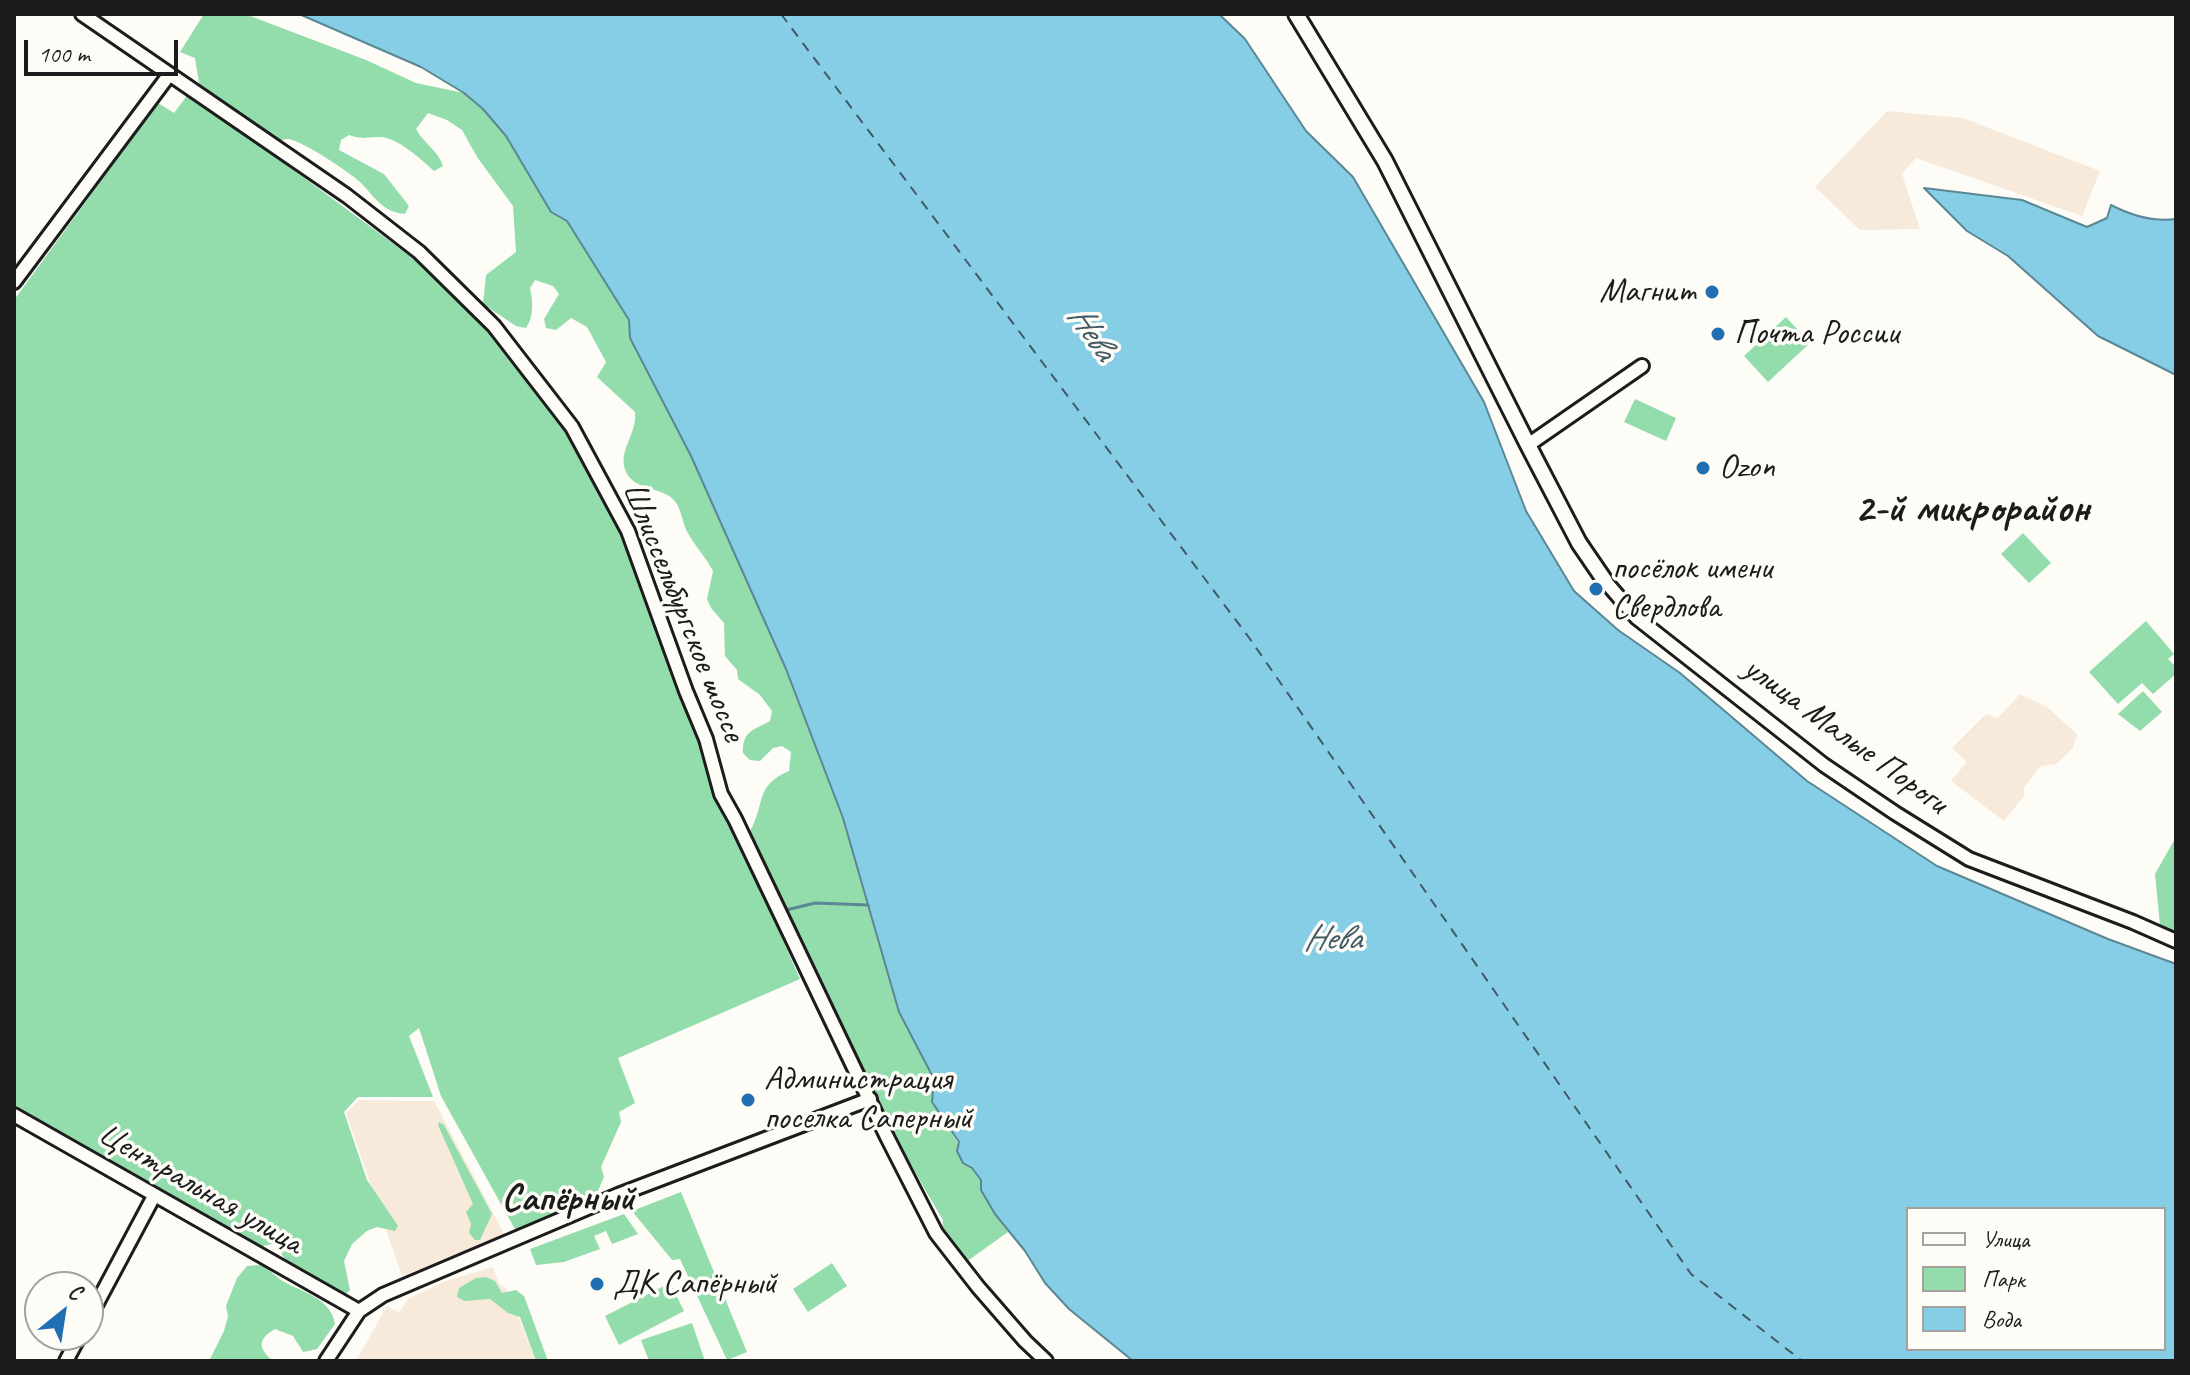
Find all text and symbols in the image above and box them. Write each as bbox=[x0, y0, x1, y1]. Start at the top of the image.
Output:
scale bar bbox=[28, 24, 182, 74]
text: 100 m bbox=[38, 39, 90, 69]
place label: Магнит bbox=[1599, 272, 1696, 312]
marker: Магнит bbox=[1703, 283, 1721, 301]
water label: Нева bbox=[1057, 297, 1125, 369]
place label: Почта России bbox=[1734, 314, 1899, 354]
marker: Почта России bbox=[1709, 325, 1727, 343]
place label: Ozon bbox=[1719, 448, 1775, 488]
marker: Ozon bbox=[1694, 459, 1712, 477]
street label: Шлиссельбургское шоссе bbox=[612, 476, 754, 748]
district label: 2-й микрорайон bbox=[1854, 485, 2090, 535]
place label: посёлок имени Свердлова bbox=[1612, 549, 1772, 628]
marker: посёлок имени Свердлова bbox=[1587, 580, 1605, 598]
street label: улица Малые Пороги bbox=[1735, 648, 1955, 824]
water label: Нева bbox=[1303, 918, 1361, 962]
place label: Администрация поселка Саперный bbox=[764, 1060, 973, 1140]
marker: Администрация поселка Саперный bbox=[739, 1091, 757, 1109]
street label: Центральная улица bbox=[90, 1114, 310, 1264]
district label: Сапёрный bbox=[502, 1177, 634, 1223]
legend bbox=[1906, 1207, 2166, 1351]
text: Улица bbox=[1982, 1224, 2030, 1254]
place label: ДК Сапёрный bbox=[613, 1264, 777, 1304]
text: Парк bbox=[1982, 1264, 2025, 1294]
north arrow bbox=[24, 1271, 104, 1351]
marker: ДК Сапёрный bbox=[588, 1275, 606, 1293]
text: С bbox=[63, 1277, 87, 1307]
text: Вода bbox=[1982, 1304, 2021, 1334]

